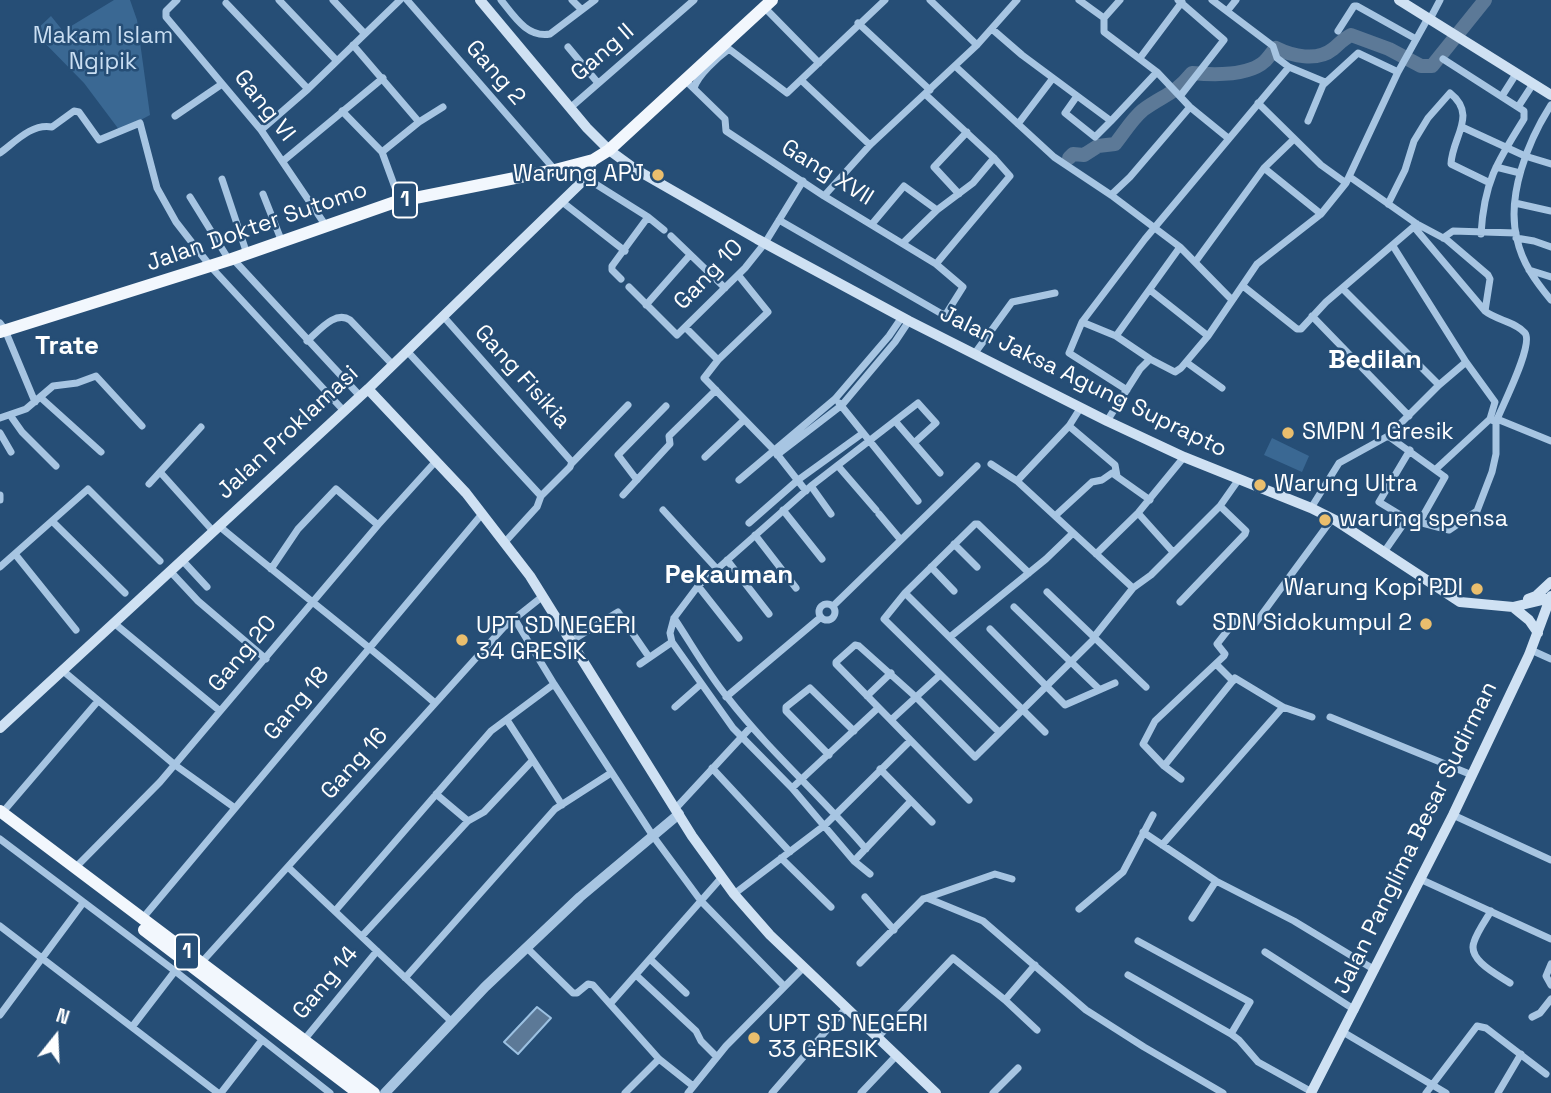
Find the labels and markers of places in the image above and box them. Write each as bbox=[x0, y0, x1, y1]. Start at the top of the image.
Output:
place label: Warung APJ bbox=[513, 161, 644, 189]
marker: Warung APJ bbox=[650, 167, 666, 183]
place label: SMPN 1 Gresik bbox=[1302, 419, 1454, 447]
marker: SMPN 1 Gresik bbox=[1280, 425, 1296, 441]
place label: Warung Ultra bbox=[1274, 471, 1418, 499]
marker: Warung Ultra bbox=[1252, 477, 1268, 493]
place label: warung spensa bbox=[1339, 506, 1508, 534]
marker: warung spensa bbox=[1317, 512, 1333, 528]
place label: Warung Kopi PDI bbox=[1284, 575, 1463, 603]
marker: Warung Kopi PDI bbox=[1469, 581, 1485, 597]
place label: SDN Sidokumpul 2 bbox=[1212, 610, 1412, 638]
place label: UPT SD NEGERI 34 GRESIK bbox=[476, 613, 636, 667]
marker: SDN Sidokumpul 2 bbox=[1418, 616, 1434, 632]
marker: UPT SD NEGERI 34 GRESIK bbox=[454, 632, 470, 648]
place label: UPT SD NEGERI 33 GRESIK bbox=[768, 1011, 928, 1065]
marker: UPT SD NEGERI 33 GRESIK bbox=[746, 1030, 762, 1046]

